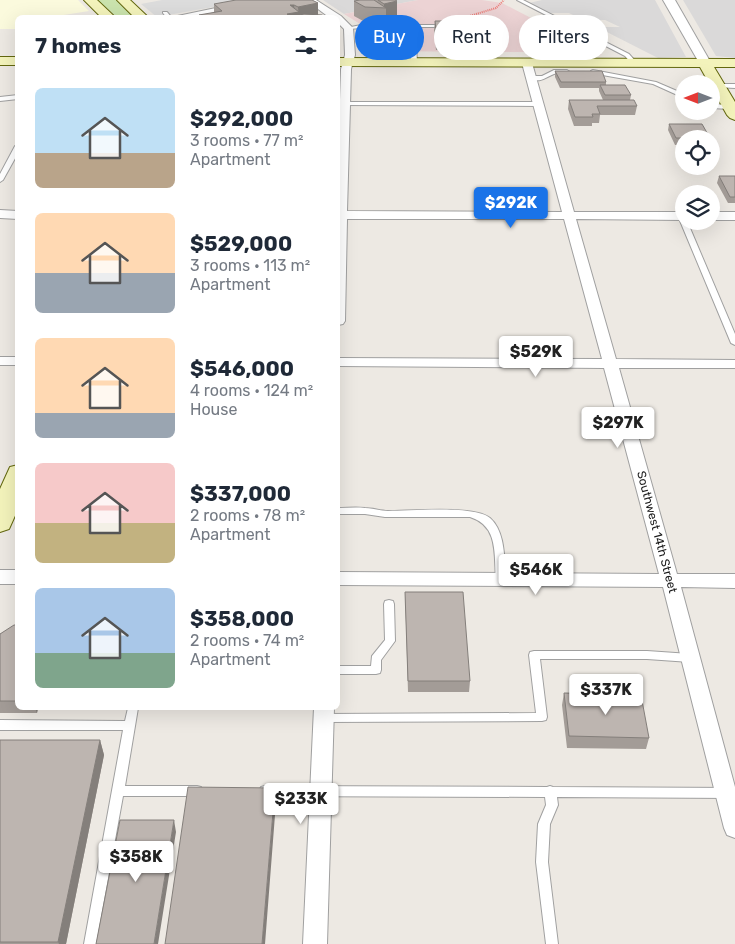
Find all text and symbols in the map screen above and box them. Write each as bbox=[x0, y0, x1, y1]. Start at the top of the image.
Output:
chip: Buy bbox=[355, 15, 424, 60]
chip: Rent bbox=[434, 15, 509, 60]
chip: Filters bbox=[519, 15, 608, 60]
icon: filters bbox=[292, 31, 320, 59]
text: 7 homes bbox=[35, 33, 121, 58]
north arrow bbox=[675, 75, 720, 120]
map controls bbox=[675, 75, 720, 230]
text: $292,000 bbox=[190, 106, 293, 131]
icon: home bbox=[75, 108, 135, 168]
button: locate bbox=[675, 130, 720, 175]
text: 3 rooms · 77 m² bbox=[190, 131, 303, 150]
text: Apartment bbox=[190, 150, 270, 169]
button: layers bbox=[675, 185, 720, 230]
pin: $292K bbox=[476, 186, 546, 229]
text: $292K bbox=[485, 193, 537, 212]
text: $529,000 bbox=[190, 231, 292, 256]
icon: home bbox=[75, 233, 135, 293]
text: 3 rooms · 113 m² bbox=[190, 256, 310, 275]
text: Apartment bbox=[190, 275, 270, 294]
pin: $529K bbox=[501, 336, 571, 378]
text: $529K bbox=[510, 342, 562, 361]
text: $546,000 bbox=[190, 356, 294, 381]
icon: home bbox=[75, 358, 135, 418]
text: 4 rooms · 124 m² bbox=[190, 381, 313, 400]
text: House bbox=[190, 400, 237, 419]
pin: $297K bbox=[583, 406, 653, 449]
text: $297K bbox=[592, 413, 644, 432]
street label: Southwest 14th Street bbox=[634, 470, 680, 595]
text: $337,000 bbox=[190, 481, 291, 506]
icon: home bbox=[75, 483, 135, 543]
text: 2 rooms · 78 m² bbox=[190, 506, 305, 525]
text: Apartment bbox=[190, 525, 270, 544]
pin: $546K bbox=[501, 554, 571, 596]
text: $546K bbox=[510, 560, 562, 579]
text: $358,000 bbox=[190, 606, 294, 631]
icon: home bbox=[75, 608, 135, 668]
text: 2 rooms · 74 m² bbox=[190, 631, 304, 650]
text: Apartment bbox=[190, 650, 270, 669]
pin: $337K bbox=[571, 674, 641, 716]
text: $337K bbox=[580, 680, 632, 699]
pin: $233K bbox=[266, 782, 336, 825]
text: $233K bbox=[275, 789, 327, 808]
pin: $358K bbox=[101, 840, 171, 883]
text: $358K bbox=[109, 847, 163, 866]

